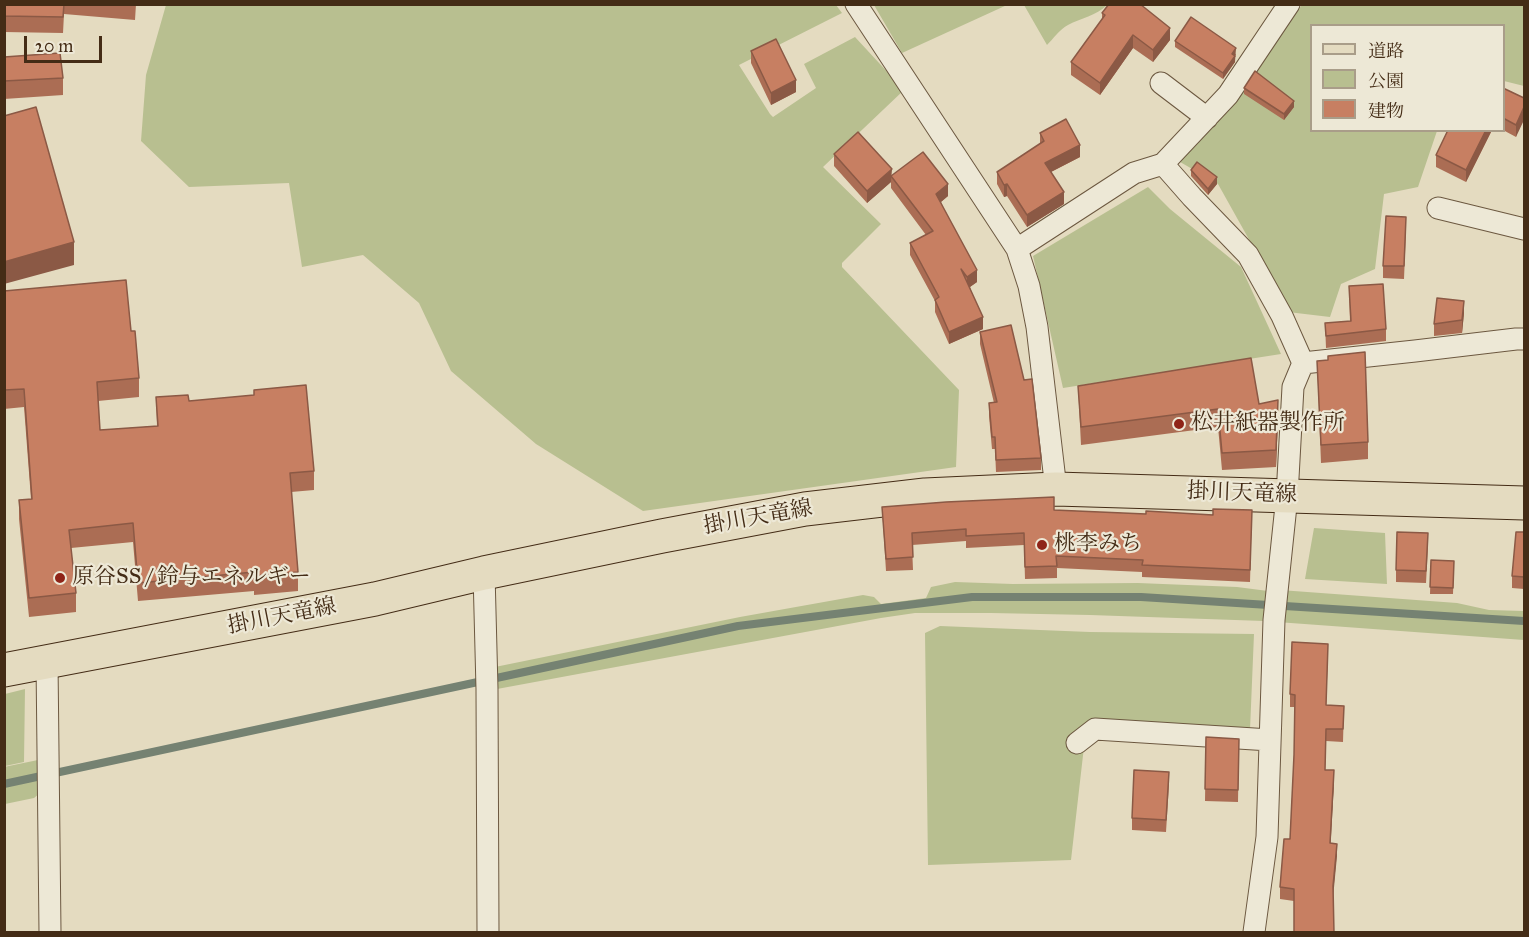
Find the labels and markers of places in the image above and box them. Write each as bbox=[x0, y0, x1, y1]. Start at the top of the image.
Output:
place label: 松井紙器製作所 bbox=[1191, 411, 1345, 437]
marker: 松井紙器製作所 bbox=[1172, 417, 1186, 431]
place label: 桃李みち bbox=[1054, 532, 1142, 558]
marker: 桃李みち bbox=[1035, 538, 1049, 552]
place label: 原谷SS / 鈴与エネルギー bbox=[72, 565, 311, 591]
marker: 原谷SS / 鈴与エネルギー bbox=[53, 571, 67, 585]

